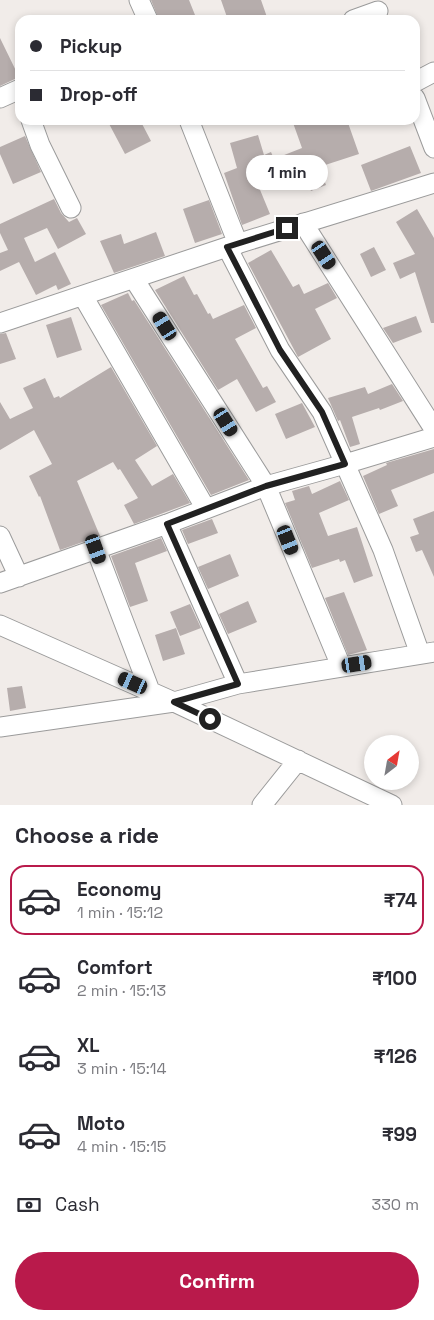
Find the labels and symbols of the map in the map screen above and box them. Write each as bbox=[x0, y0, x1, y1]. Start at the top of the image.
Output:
callout: 1 min bbox=[246, 156, 328, 190]
route end bbox=[276, 217, 298, 239]
car bbox=[309, 238, 338, 272]
car bbox=[150, 309, 179, 343]
car bbox=[211, 405, 240, 439]
car bbox=[275, 523, 300, 557]
car bbox=[83, 532, 108, 566]
car bbox=[341, 654, 372, 674]
car bbox=[116, 670, 149, 696]
route start bbox=[199, 708, 221, 730]
north arrow bbox=[364, 735, 419, 790]

